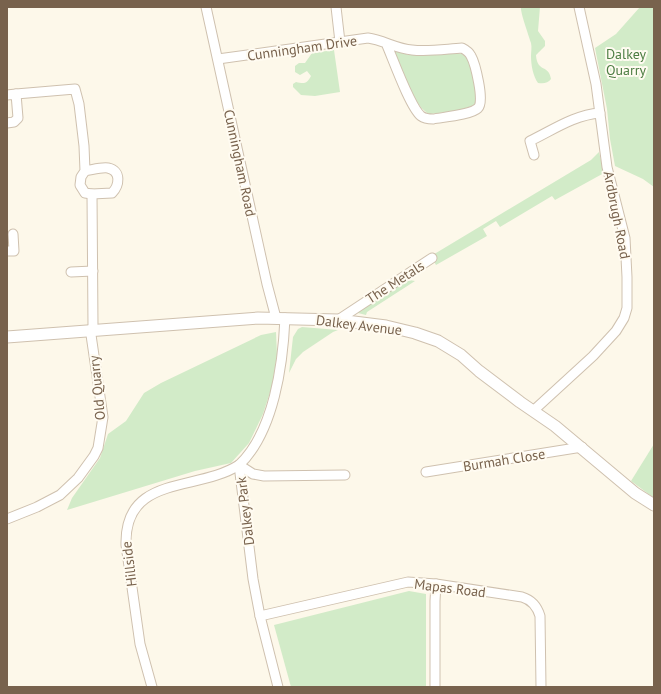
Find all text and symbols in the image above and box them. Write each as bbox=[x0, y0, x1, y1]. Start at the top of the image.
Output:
street label: Cunningham Drive bbox=[246, 31, 358, 65]
park label: Dalkey Quarry bbox=[606, 45, 647, 79]
street label: Cunningham Road bbox=[220, 108, 260, 218]
street label: Ardbrugh Road bbox=[600, 170, 634, 260]
street label: The Metals bbox=[362, 256, 428, 308]
street label: Dalkey Avenue bbox=[315, 311, 403, 339]
street label: Old Quarry bbox=[85, 354, 109, 421]
street label: Burmah Close bbox=[462, 445, 546, 475]
street label: Dalkey Park bbox=[232, 475, 258, 546]
street label: Hillside bbox=[117, 540, 141, 588]
street label: Mapas Road bbox=[413, 575, 487, 601]

